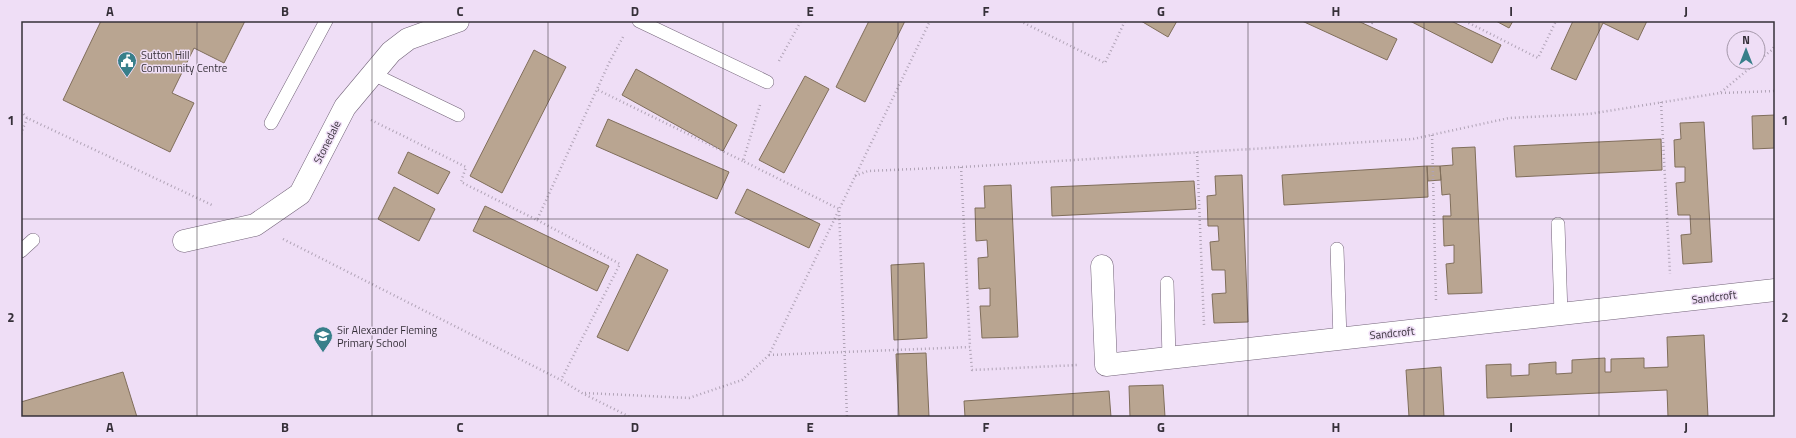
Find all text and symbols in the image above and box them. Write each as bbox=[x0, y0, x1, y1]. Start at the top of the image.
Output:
text: A bbox=[106, 1, 114, 21]
text: B bbox=[281, 1, 289, 21]
text: C bbox=[456, 1, 464, 21]
text: D bbox=[631, 1, 639, 21]
text: E bbox=[806, 1, 814, 21]
text: F bbox=[983, 1, 990, 21]
text: G bbox=[1157, 1, 1165, 21]
text: H bbox=[1332, 1, 1340, 21]
text: I bbox=[1509, 1, 1513, 21]
text: J bbox=[1684, 1, 1688, 21]
north arrow bbox=[1726, 30, 1766, 70]
text: N bbox=[1742, 32, 1750, 48]
place label: Sutton Hill Community Centre bbox=[141, 47, 228, 76]
public building icon: Sutton Hill Community Centre bbox=[116, 50, 138, 78]
text: 1 bbox=[7, 110, 15, 130]
text: 1 bbox=[1781, 110, 1789, 130]
street label: Stonedale bbox=[309, 117, 345, 166]
street label: Sandcroft bbox=[1691, 286, 1737, 308]
text: 2 bbox=[7, 307, 15, 327]
text: 2 bbox=[1781, 307, 1789, 327]
place label: Sir Alexander Fleming Primary School bbox=[337, 322, 438, 351]
street label: Sandcroft bbox=[1369, 323, 1415, 343]
school or university icon: Sir Alexander Fleming Primary School bbox=[312, 325, 334, 353]
text: A bbox=[106, 417, 114, 437]
text: B bbox=[281, 417, 289, 437]
text: C bbox=[456, 417, 464, 437]
text: D bbox=[631, 417, 639, 437]
text: E bbox=[806, 417, 814, 437]
text: F bbox=[983, 417, 990, 437]
text: G bbox=[1157, 417, 1165, 437]
text: H bbox=[1332, 417, 1340, 437]
text: I bbox=[1509, 417, 1513, 437]
text: J bbox=[1684, 417, 1688, 437]

